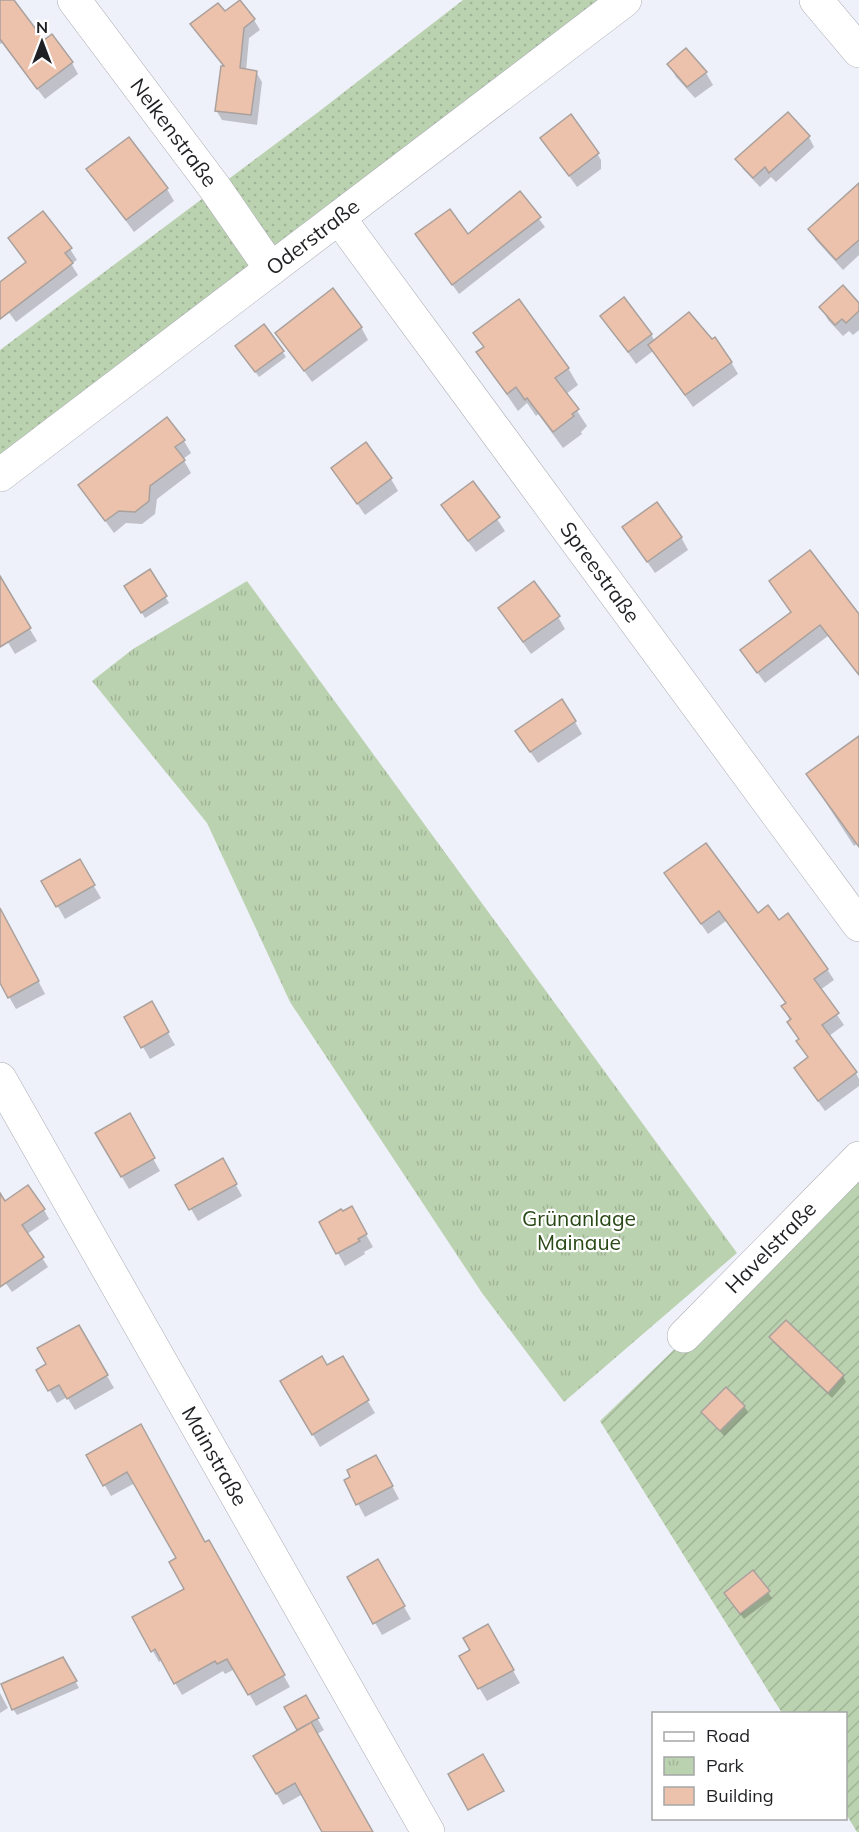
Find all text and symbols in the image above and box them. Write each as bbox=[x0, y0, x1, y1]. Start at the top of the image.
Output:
north arrow bbox=[12, 12, 72, 72]
text: N bbox=[36, 17, 48, 37]
street label: Nelkenstraße bbox=[125, 73, 224, 192]
street label: Oderstraße bbox=[260, 193, 364, 280]
street label: Spreestraße bbox=[555, 516, 646, 627]
street label: Havelstraße bbox=[719, 1195, 821, 1298]
park label: Grünanlage Mainaue bbox=[522, 1205, 636, 1255]
street label: Mainstraße bbox=[177, 1401, 254, 1510]
legend bbox=[652, 1712, 847, 1820]
text: Road bbox=[706, 1724, 750, 1747]
text: Park bbox=[706, 1754, 745, 1777]
text: Building bbox=[706, 1784, 774, 1807]

